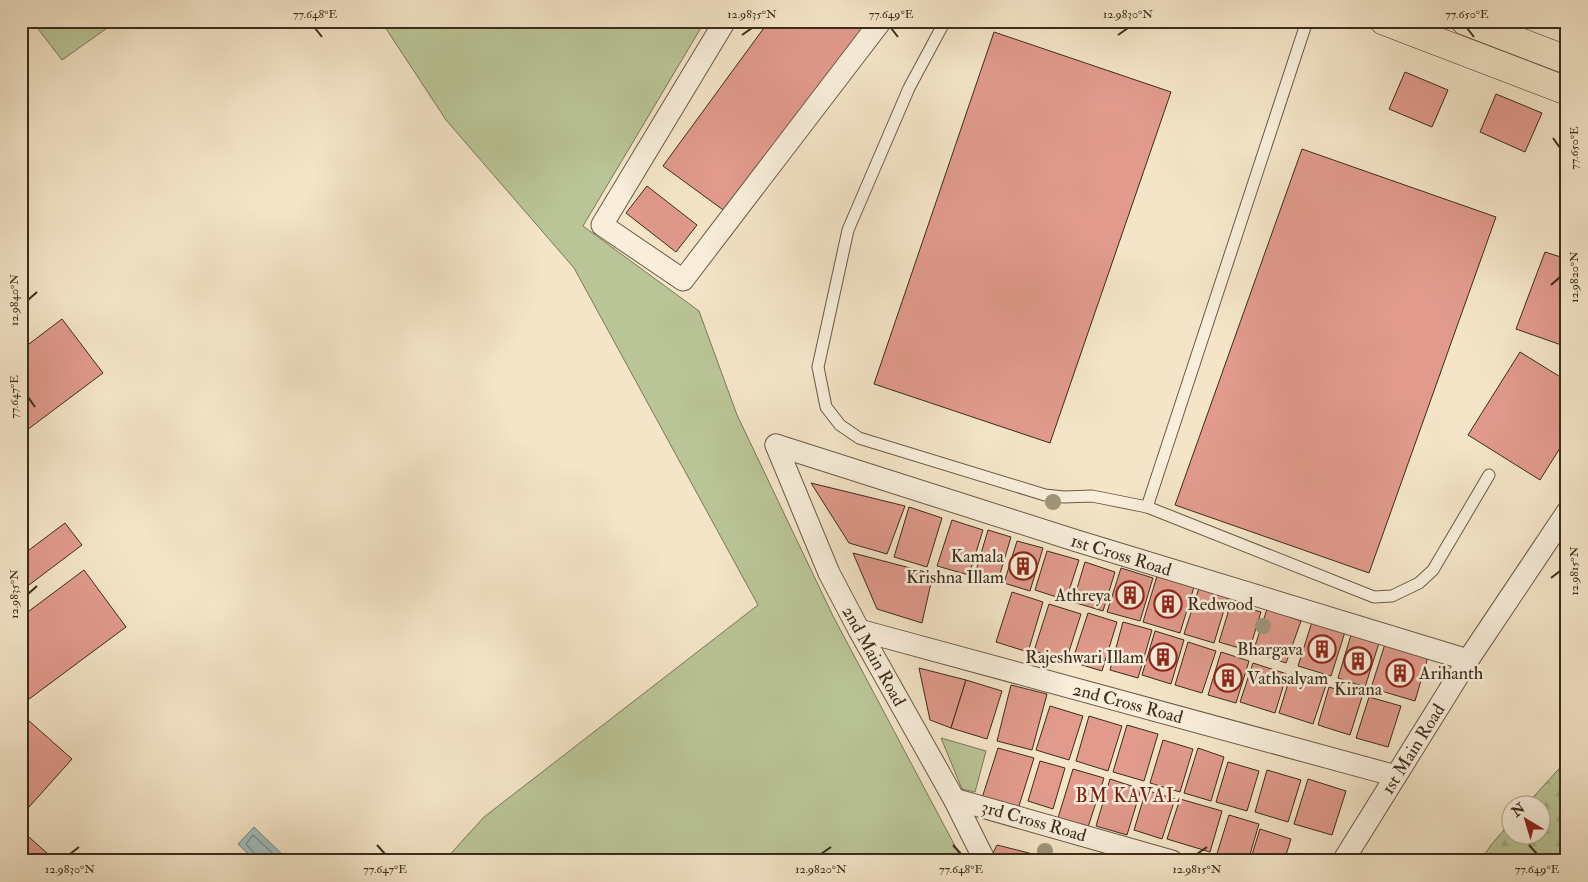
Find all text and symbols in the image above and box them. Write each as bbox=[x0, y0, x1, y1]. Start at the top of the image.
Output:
text: 77.648°E bbox=[293, 7, 337, 22]
text: 12.9835°N bbox=[727, 7, 777, 22]
text: 77.649°E bbox=[869, 7, 914, 22]
text: 12.9830°N bbox=[1103, 7, 1153, 22]
text: 77.650°E bbox=[1445, 7, 1489, 22]
text: 77.650°E bbox=[1567, 126, 1582, 170]
text: 12.9820°N bbox=[1567, 251, 1582, 303]
text: 12.9840°N bbox=[7, 274, 22, 326]
text: 77.647°E bbox=[7, 375, 22, 419]
street label: 1st Cross Road bbox=[1068, 529, 1174, 582]
place label: Kamala Krishna Illam bbox=[906, 545, 1005, 589]
text: 12.9815°N bbox=[1567, 546, 1582, 595]
building icon: Kamala Krishna Illam bbox=[1008, 551, 1038, 581]
text: 12.9835°N bbox=[7, 569, 22, 619]
building icon: Athreya bbox=[1115, 580, 1145, 610]
place label: Athreya bbox=[1054, 584, 1112, 607]
building icon: Redwood bbox=[1153, 589, 1183, 619]
place label: Redwood bbox=[1187, 593, 1253, 616]
street label: 2nd Main Road bbox=[837, 602, 911, 711]
building icon: Bhargava bbox=[1307, 634, 1337, 664]
place label: Bhargava bbox=[1237, 638, 1304, 661]
building icon: Rajeshwari Illam bbox=[1148, 642, 1178, 672]
place label: Rajeshwari Illam bbox=[1025, 646, 1144, 669]
building icon: Kirana bbox=[1343, 646, 1373, 676]
building icon: Arihanth bbox=[1385, 658, 1415, 688]
place label: Arihanth bbox=[1418, 662, 1484, 685]
building icon: Vathsalyam bbox=[1213, 663, 1243, 693]
place label: Vathsalyam bbox=[1247, 667, 1328, 690]
street label: 2nd Cross Road bbox=[1070, 678, 1186, 729]
place label: Kirana bbox=[1334, 678, 1383, 701]
street label: 1st Main Road bbox=[1377, 700, 1450, 799]
district label: BM KAVAL bbox=[1075, 784, 1181, 808]
north arrow bbox=[1500, 794, 1550, 844]
street label: 3rd Cross Road bbox=[979, 796, 1089, 847]
text: N bbox=[1507, 799, 1529, 821]
text: 12.9830°N bbox=[45, 862, 95, 877]
text: 77.647°E bbox=[363, 862, 407, 877]
text: 12.9820°N bbox=[795, 862, 847, 877]
text: 77.648°E bbox=[939, 862, 983, 877]
text: 12.9815°N bbox=[1173, 862, 1222, 877]
text: 77.649°E bbox=[1515, 862, 1560, 877]

